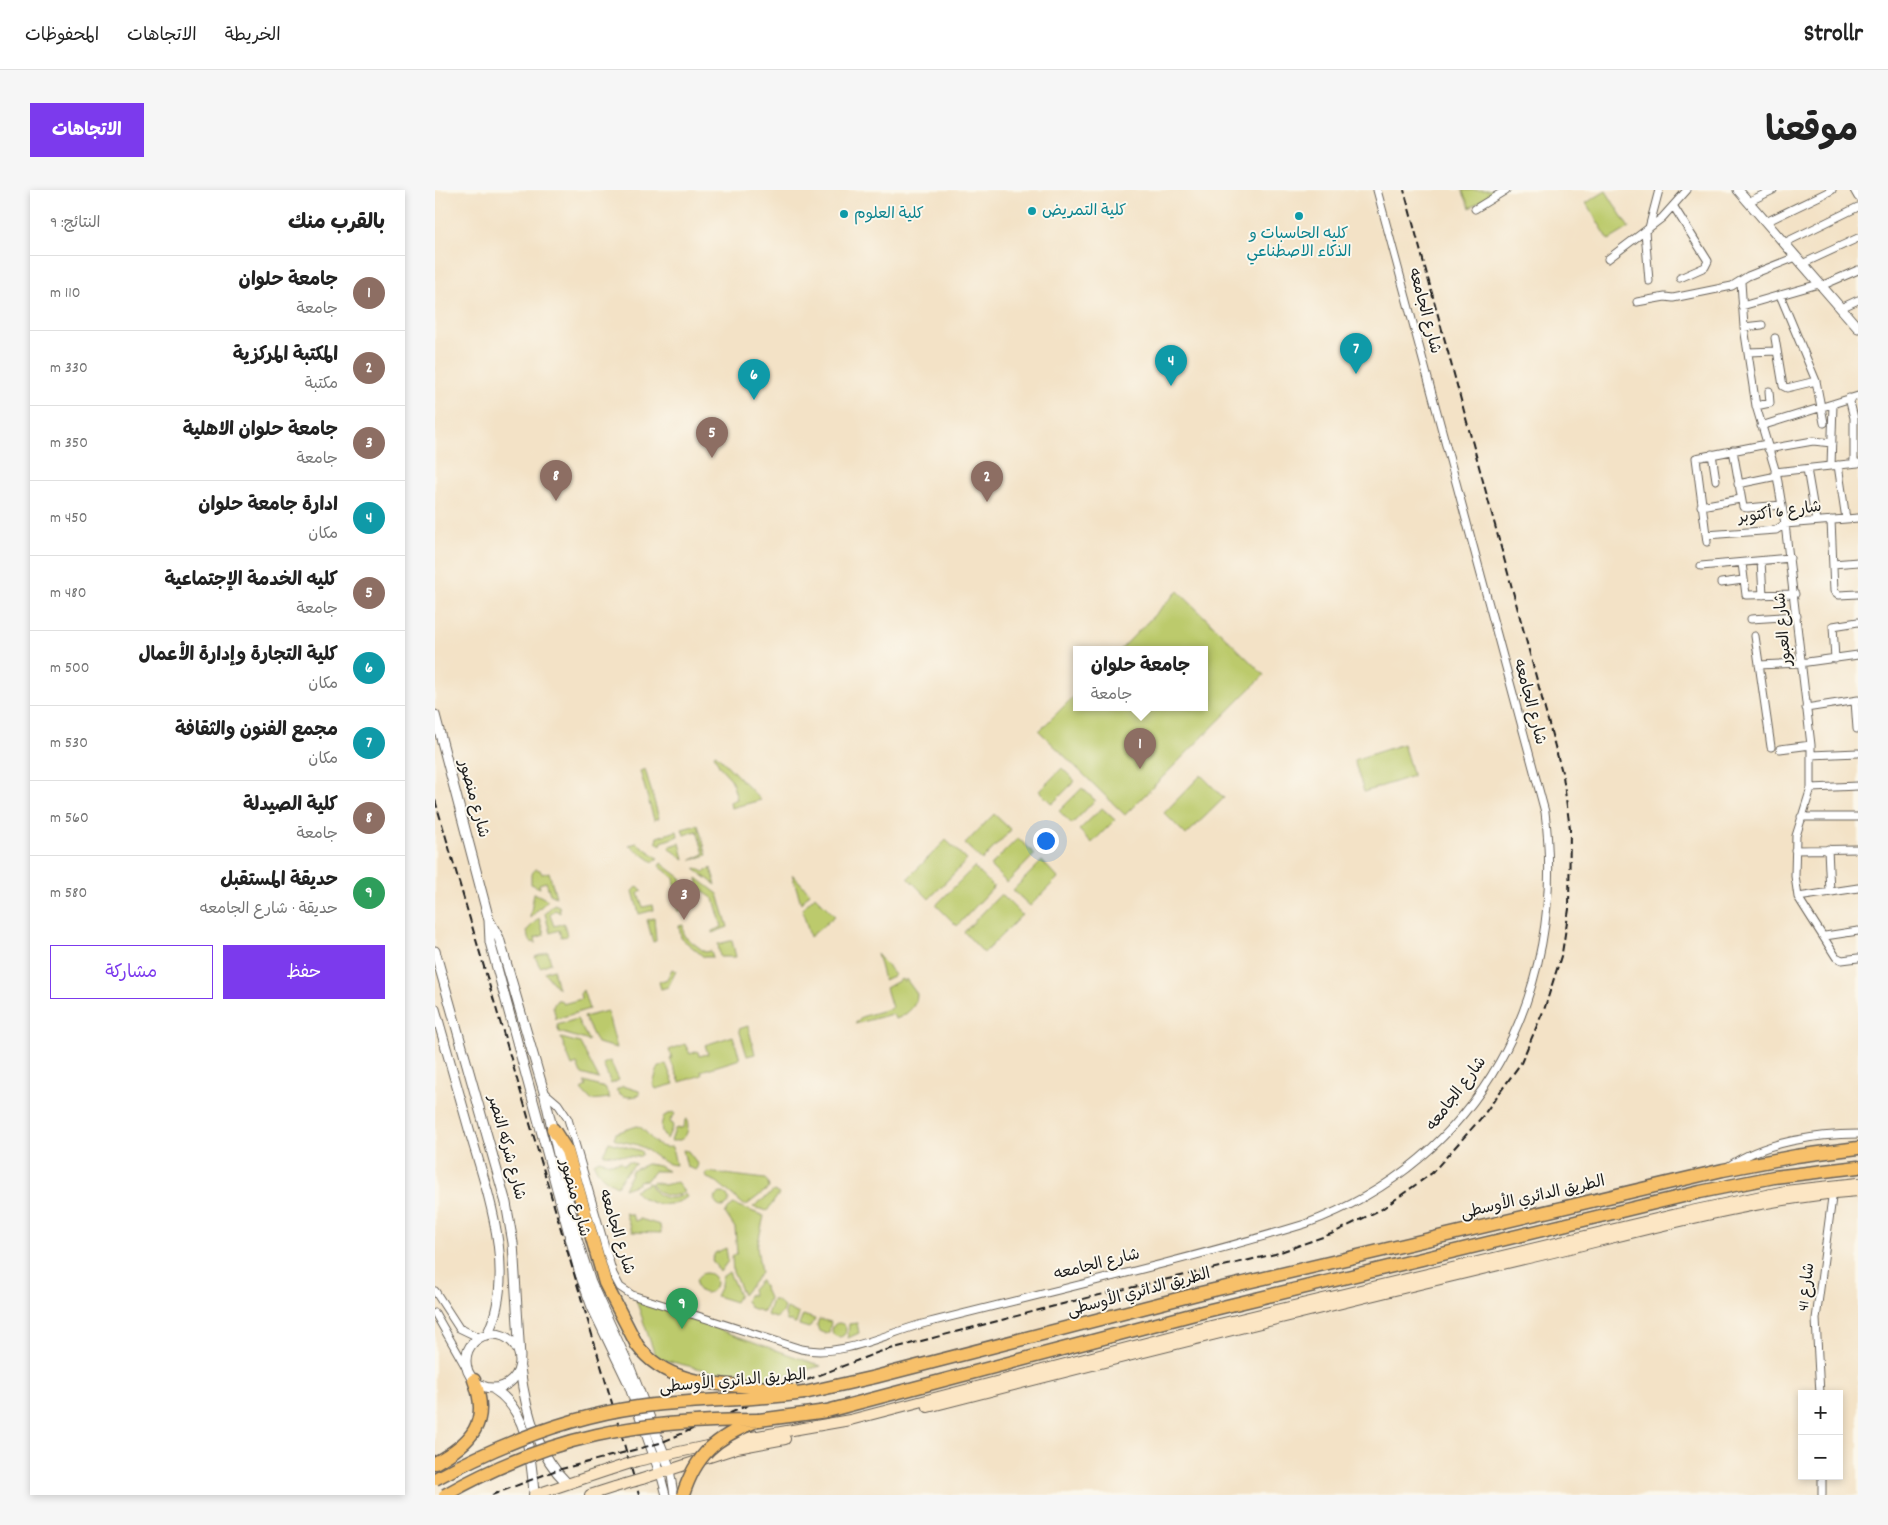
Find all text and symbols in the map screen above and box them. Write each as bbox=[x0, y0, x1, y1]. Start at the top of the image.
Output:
text: Strollr bbox=[1804, 18, 1863, 52]
text: المحفوظات bbox=[25, 24, 99, 49]
text: الاتجاهات bbox=[127, 24, 197, 49]
text: الخريطة bbox=[225, 24, 281, 49]
button: الاتجاهات bbox=[30, 103, 144, 157]
text: موقعنا bbox=[1765, 108, 1858, 158]
place label: كلية التمريض bbox=[1042, 200, 1126, 223]
place label: كلية العلوم bbox=[854, 203, 924, 226]
marker: كلية التمريض bbox=[1026, 205, 1038, 217]
marker: كلية العلوم bbox=[838, 208, 850, 220]
text: بالقرب منك bbox=[288, 209, 385, 239]
marker: كليه الحاسبات و الذكاء الاصطناعي bbox=[1293, 210, 1305, 222]
text: النتائج: 9 bbox=[50, 212, 101, 235]
place label: كليه الحاسبات و الذكاء الاصطناعي bbox=[1247, 223, 1351, 265]
street label: شارع الجامعه bbox=[1402, 266, 1446, 356]
text: جامعة حلوان bbox=[239, 268, 338, 295]
text: 110 m bbox=[50, 282, 80, 305]
text: 1 bbox=[367, 282, 371, 305]
text: جامعة bbox=[296, 298, 338, 321]
pin: 7 bbox=[1340, 333, 1372, 374]
text: المكتبة المركزية bbox=[233, 343, 338, 370]
pin: 4 bbox=[1155, 345, 1187, 386]
text: 330 m bbox=[50, 357, 88, 380]
text: 2 bbox=[366, 357, 373, 380]
pin: 6 bbox=[738, 359, 770, 400]
text: مكتبة bbox=[305, 373, 338, 396]
pin: 5 bbox=[696, 417, 728, 458]
text: جامعة حلوان الاهلية bbox=[183, 418, 338, 445]
text: 350 m bbox=[50, 432, 88, 455]
text: 3 bbox=[365, 432, 373, 455]
text: جامعة bbox=[296, 448, 338, 471]
pin: 8 bbox=[540, 460, 572, 501]
pin: 2 bbox=[971, 461, 1003, 502]
text: ادارة جامعة حلوان bbox=[198, 493, 338, 520]
street label: شارع 6 أكتوبر bbox=[1735, 496, 1823, 531]
text: 450 m bbox=[50, 507, 87, 530]
text: 4 bbox=[366, 507, 372, 530]
text: مكان bbox=[308, 523, 338, 546]
text: كليه الخدمة الإجتماعية bbox=[164, 568, 338, 595]
text: 480 m bbox=[50, 582, 86, 605]
text: 5 bbox=[365, 582, 373, 605]
street label: شارع العبور bbox=[1769, 591, 1799, 669]
text: جامعة bbox=[296, 598, 338, 621]
text: كلية التجارة وإدارة الأعمال bbox=[138, 643, 338, 670]
popup bbox=[1073, 646, 1208, 711]
text: جامعة حلوان bbox=[1091, 654, 1190, 681]
text: 500 m bbox=[50, 657, 90, 680]
text: 6 bbox=[365, 657, 373, 680]
street label: شارع الجامعه bbox=[1507, 657, 1551, 747]
text: مكان bbox=[308, 673, 338, 696]
text: جامعة bbox=[1091, 684, 1132, 707]
text: مجمع الفنون والثقافة bbox=[175, 718, 338, 745]
pin: 1 bbox=[1124, 728, 1156, 769]
text: 530 m bbox=[50, 732, 88, 755]
text: 7 bbox=[366, 732, 372, 755]
text: مكان bbox=[308, 748, 338, 771]
street label: شارع منصور bbox=[451, 755, 494, 841]
text: كلية الصيدلة bbox=[243, 793, 338, 820]
text: 560 m bbox=[50, 807, 89, 830]
text: 8 bbox=[366, 807, 372, 830]
text: جامعة bbox=[296, 823, 338, 846]
your location bbox=[1033, 828, 1059, 854]
text: حديقة المستقبل bbox=[220, 868, 338, 895]
pin: 3 bbox=[668, 879, 700, 920]
text: 580 m bbox=[50, 882, 87, 905]
text: 9 bbox=[365, 882, 373, 905]
text: حديقة · شارع الجامعه bbox=[200, 898, 338, 921]
button: مشاركة bbox=[50, 945, 213, 999]
button: حفظ bbox=[223, 945, 385, 999]
street label: شارع الجامعه bbox=[1421, 1052, 1493, 1136]
street label: شارع شركه النصر bbox=[480, 1091, 531, 1203]
street label: شارع منصور bbox=[552, 1154, 595, 1240]
street label: الطريق الدائري الأوسطى bbox=[1458, 1169, 1607, 1226]
street label: شارع الجامعه bbox=[592, 1187, 640, 1277]
street label: شارع الجامعه bbox=[1052, 1243, 1142, 1287]
street label: الطريق الدائري الأوسطى bbox=[1064, 1262, 1213, 1323]
street label: شارع 41 bbox=[1793, 1262, 1821, 1312]
pin: 9 bbox=[666, 1288, 698, 1329]
street label: الطريق الدائري الأوسطى bbox=[658, 1363, 808, 1400]
map controls bbox=[1798, 1390, 1843, 1480]
button: + bbox=[1798, 1390, 1843, 1435]
button: − bbox=[1798, 1435, 1843, 1480]

